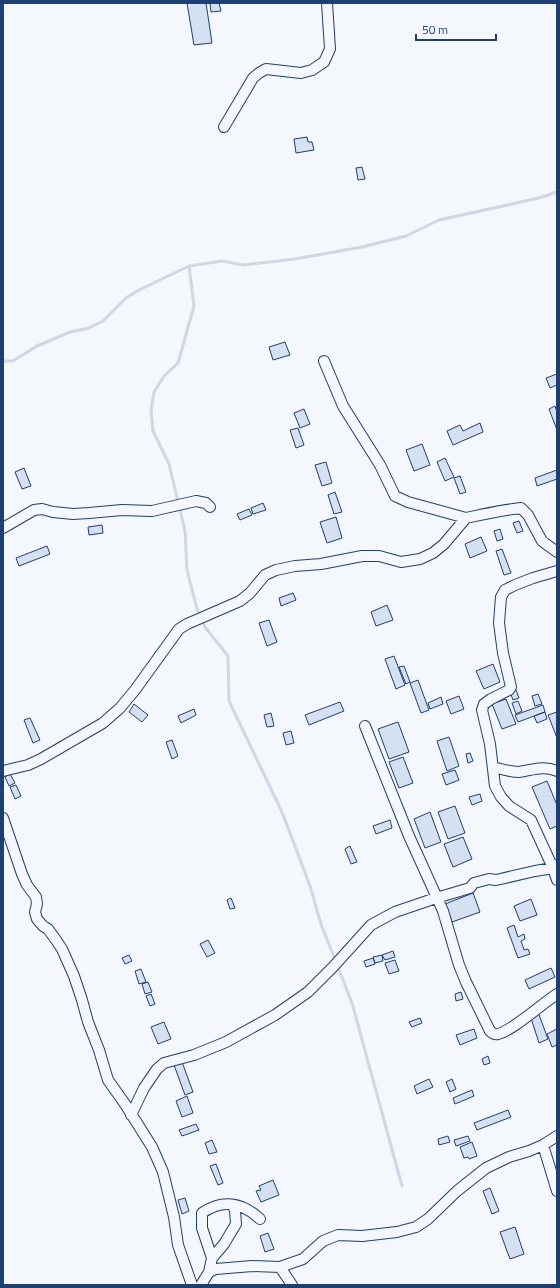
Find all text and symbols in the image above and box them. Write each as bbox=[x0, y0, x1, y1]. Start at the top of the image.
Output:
scale bar bbox=[416, 16, 496, 42]
text: 50 m bbox=[422, 20, 448, 39]

